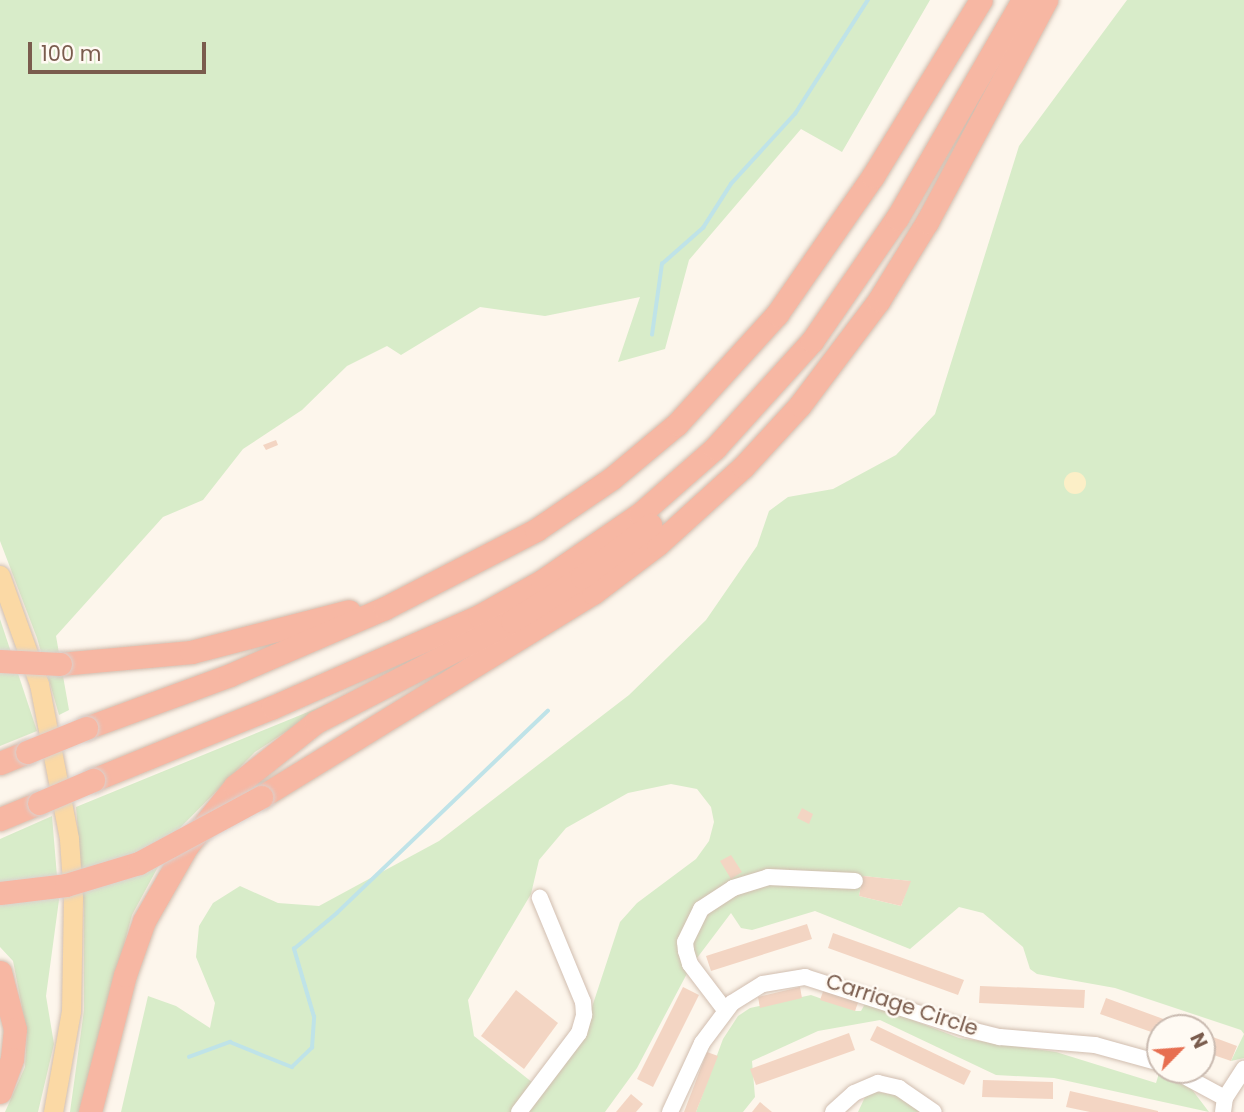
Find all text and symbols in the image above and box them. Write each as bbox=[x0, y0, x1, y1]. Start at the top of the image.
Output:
scale bar bbox=[32, 28, 210, 72]
text: 100 m bbox=[41, 39, 101, 68]
street label: Carriage Circle bbox=[823, 969, 981, 1041]
north arrow bbox=[1146, 1014, 1216, 1084]
text: N bbox=[1183, 1029, 1214, 1053]

